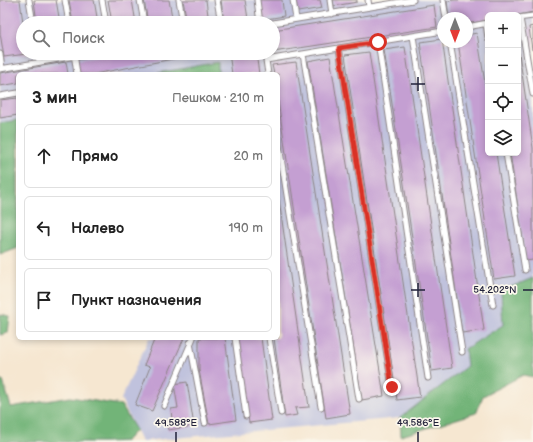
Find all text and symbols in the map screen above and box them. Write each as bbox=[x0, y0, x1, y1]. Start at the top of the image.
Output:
north arrow bbox=[437, 12, 473, 48]
map controls bbox=[485, 12, 521, 156]
button: + bbox=[485, 12, 521, 48]
search box bbox=[16, 16, 280, 60]
icon: search bbox=[30, 27, 52, 49]
text: Поиск bbox=[62, 29, 105, 48]
route start bbox=[369, 33, 387, 51]
button: − bbox=[485, 48, 521, 84]
button: locate bbox=[485, 84, 521, 120]
text: 3 мин bbox=[32, 88, 77, 108]
text: Пешком · 210 m bbox=[172, 90, 264, 106]
button: layers bbox=[485, 120, 521, 156]
icon: ahead bbox=[33, 145, 55, 167]
text: Прямо bbox=[71, 147, 118, 166]
text: 20 m bbox=[233, 148, 263, 164]
icon: left bbox=[33, 217, 55, 239]
text: Налево bbox=[71, 219, 124, 238]
text: 190 m bbox=[229, 220, 263, 236]
text: 54.202°N bbox=[473, 284, 517, 296]
icon: arrive bbox=[33, 289, 55, 311]
text: Пункт назначения bbox=[71, 291, 202, 310]
route end bbox=[383, 378, 401, 396]
text: 49.588°E bbox=[155, 417, 198, 429]
text: 49.586°E bbox=[397, 417, 440, 429]

